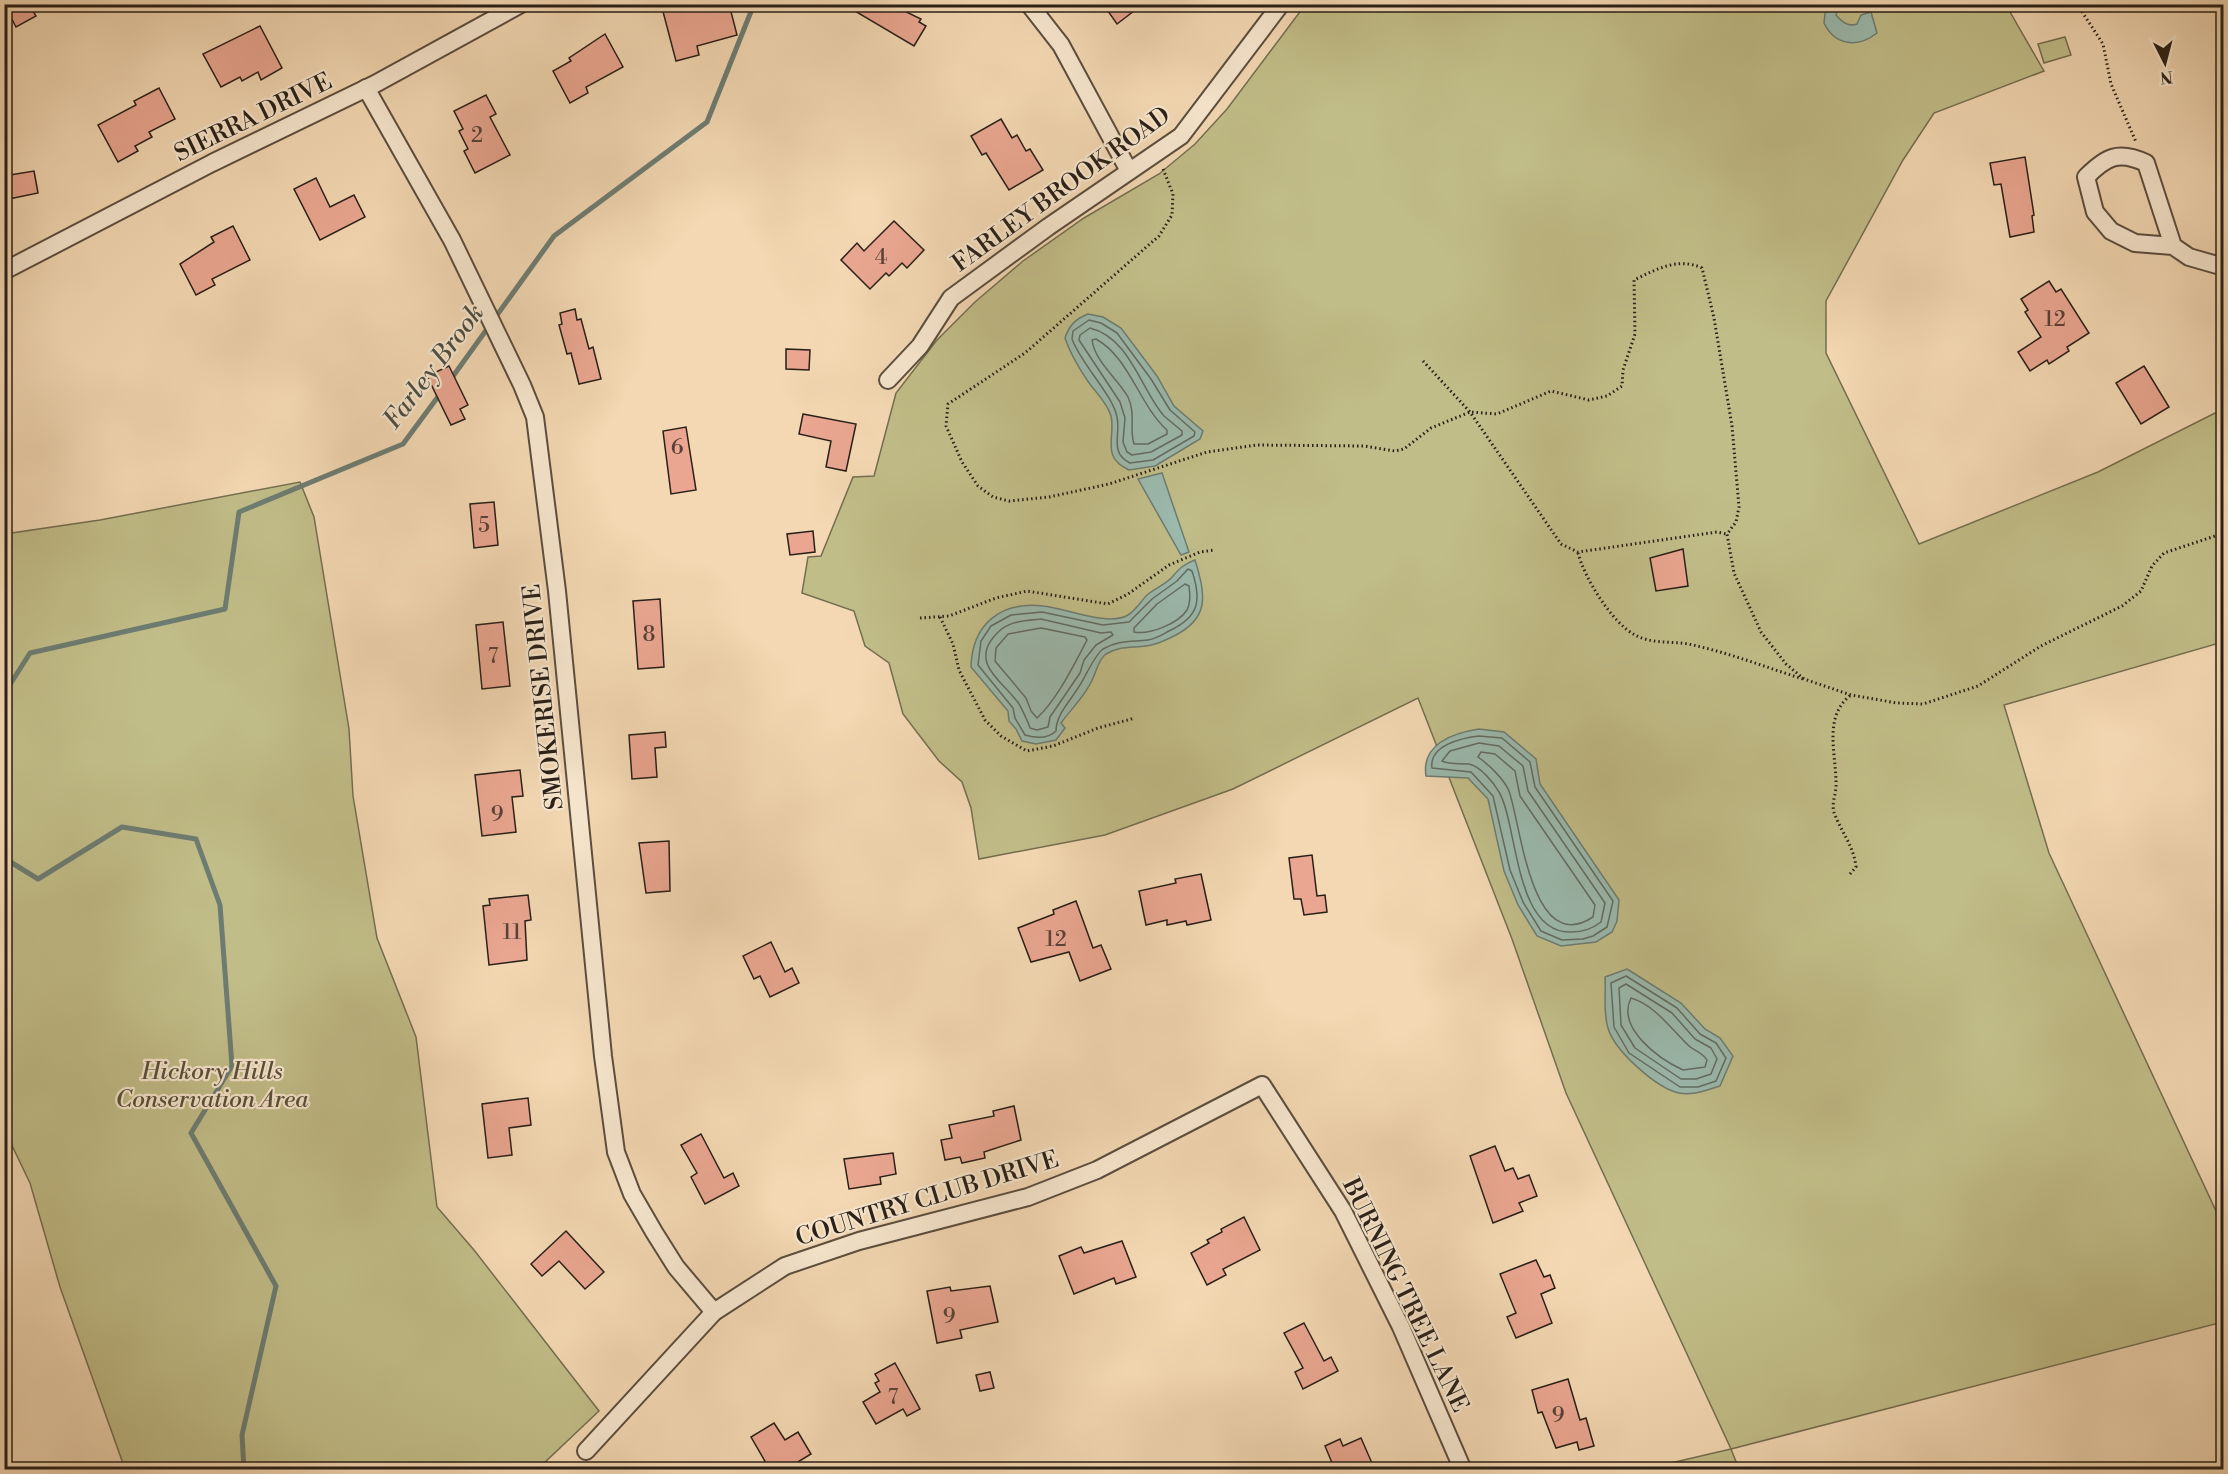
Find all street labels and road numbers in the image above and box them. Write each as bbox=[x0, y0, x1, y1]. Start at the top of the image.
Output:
street label: SIERRA DRIVE bbox=[170, 67, 337, 169]
street label: FARLEY BROOK ROAD bbox=[947, 101, 1176, 279]
street label: SMOKERISE DRIVE bbox=[517, 583, 571, 811]
street label: COUNTRY CLUB DRIVE bbox=[792, 1145, 1063, 1253]
street label: BURNING TREE LANE bbox=[1335, 1173, 1475, 1417]

